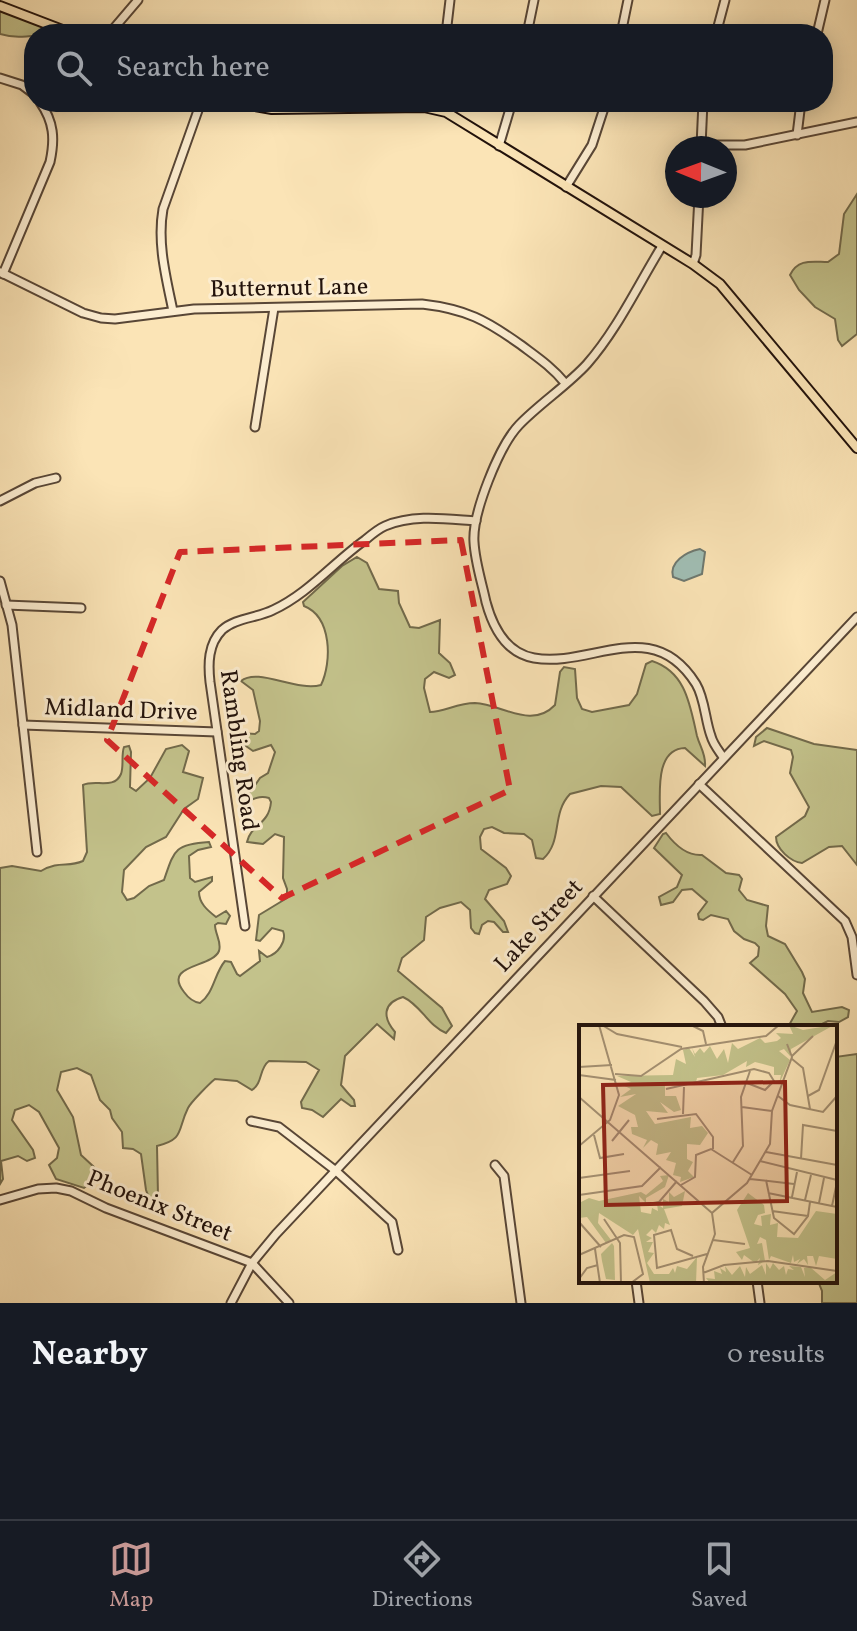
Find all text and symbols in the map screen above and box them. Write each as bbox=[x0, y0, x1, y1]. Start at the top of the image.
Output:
search box bbox=[24, 24, 833, 112]
icon: search bbox=[52, 46, 96, 90]
text: Search here bbox=[116, 47, 270, 89]
north arrow bbox=[665, 136, 737, 208]
street label: Butternut Lane bbox=[210, 271, 369, 307]
street label: Rambling Road bbox=[210, 667, 266, 833]
street label: Midland Drive bbox=[44, 691, 198, 731]
street label: Lake Street bbox=[487, 872, 592, 981]
inset map bbox=[579, 1025, 837, 1283]
street label: Phoenix Street bbox=[81, 1162, 237, 1251]
text: Nearby bbox=[32, 1332, 148, 1379]
text: 0 results bbox=[727, 1337, 825, 1373]
tab: Map bbox=[109, 1537, 153, 1616]
tab: Directions bbox=[372, 1537, 473, 1616]
tab: Saved bbox=[691, 1537, 748, 1616]

